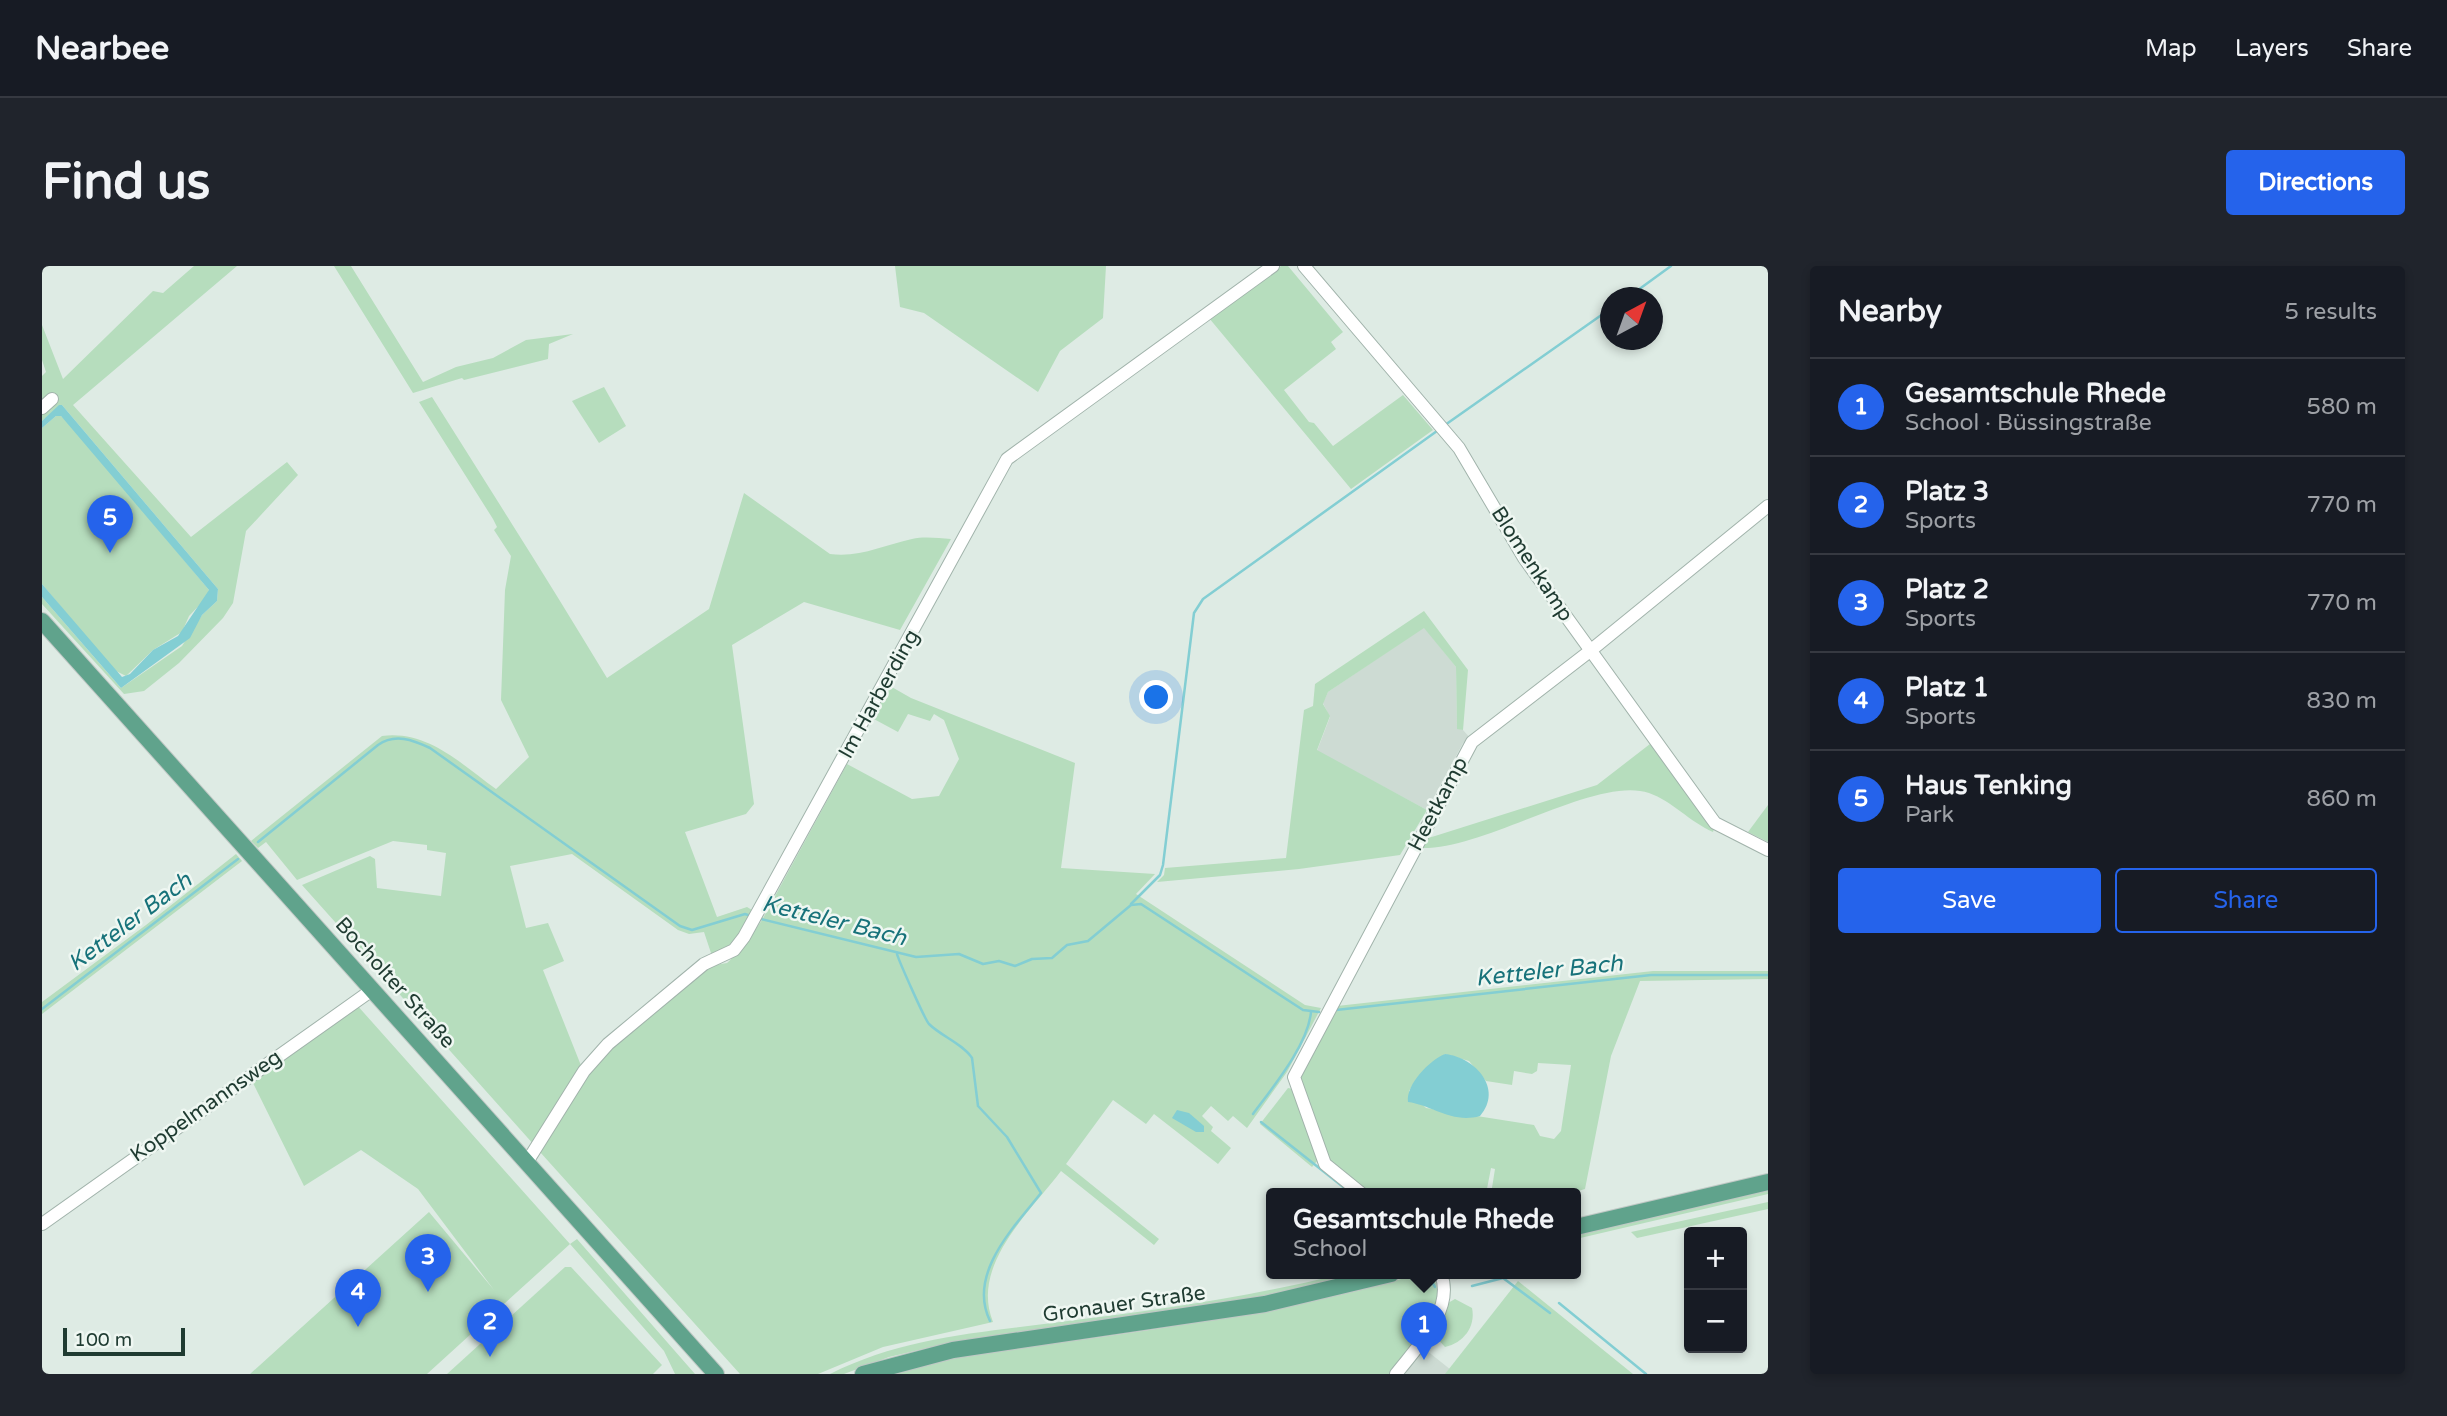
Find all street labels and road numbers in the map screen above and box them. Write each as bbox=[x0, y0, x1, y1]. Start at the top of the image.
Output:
street label: Blomenkamp bbox=[1486, 502, 1578, 626]
street label: Im Harberding bbox=[833, 625, 925, 763]
street label: Heetkamp bbox=[1403, 753, 1473, 855]
street label: Bocholter Straße bbox=[330, 912, 460, 1054]
street label: Koppelmannsweg bbox=[126, 1045, 286, 1167]
street label: Gronauer Straße bbox=[1041, 1280, 1207, 1328]

